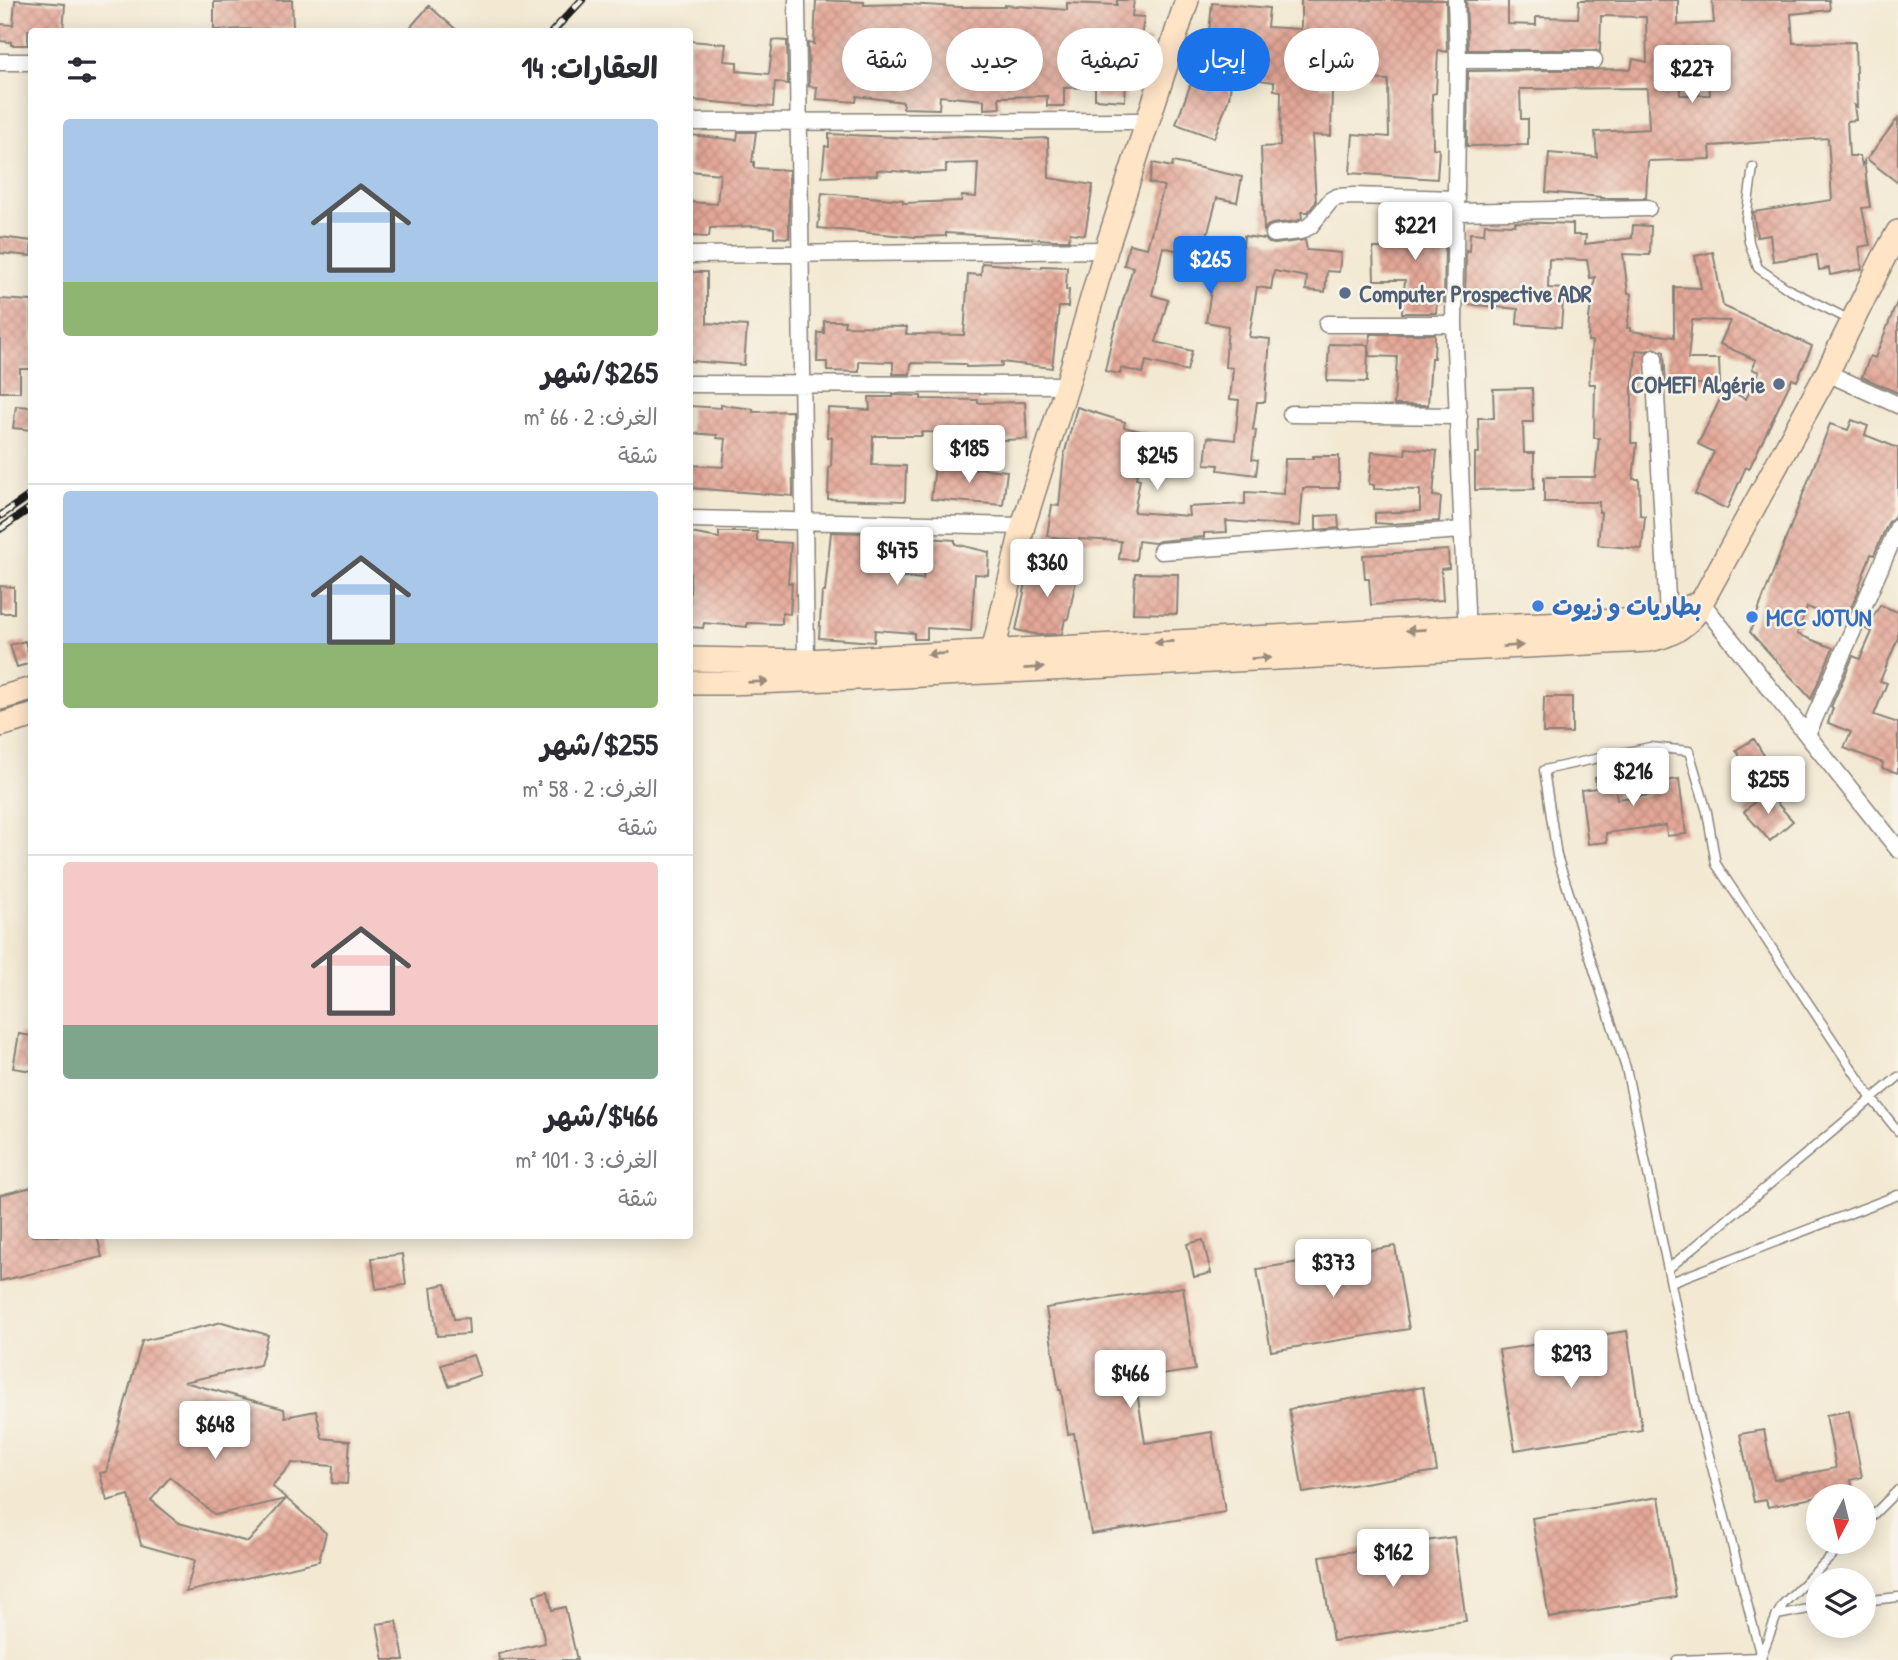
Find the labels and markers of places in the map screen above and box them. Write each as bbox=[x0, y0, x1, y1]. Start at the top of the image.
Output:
pin: $227 bbox=[1651, 46, 1733, 105]
pin: $221 bbox=[1374, 202, 1456, 262]
pin: $265 bbox=[1169, 236, 1251, 296]
place label: Computer Prospective ADR bbox=[1359, 277, 1592, 310]
marker: Computer Prospective ADR bbox=[1337, 285, 1353, 301]
place label: COMEFI Algérie bbox=[1631, 368, 1765, 401]
marker: COMEFI Algérie bbox=[1771, 376, 1787, 392]
pin: $185 bbox=[928, 426, 1010, 485]
pin: $245 bbox=[1116, 433, 1198, 492]
pin: $475 bbox=[856, 528, 938, 587]
pin: $360 bbox=[1006, 540, 1088, 599]
place label: بطاريات و زيوت bbox=[1552, 590, 1702, 622]
marker: بطاريات و زيوت bbox=[1530, 598, 1546, 614]
place label: MCC JOTUN bbox=[1766, 601, 1872, 633]
marker: MCC JOTUN bbox=[1744, 609, 1760, 625]
pin: $216 bbox=[1592, 748, 1674, 808]
pin: $255 bbox=[1727, 756, 1809, 816]
pin: $373 bbox=[1292, 1240, 1374, 1299]
pin: $293 bbox=[1530, 1330, 1612, 1390]
pin: $466 bbox=[1089, 1350, 1171, 1410]
pin: $648 bbox=[174, 1402, 256, 1461]
pin: $162 bbox=[1352, 1530, 1434, 1589]

